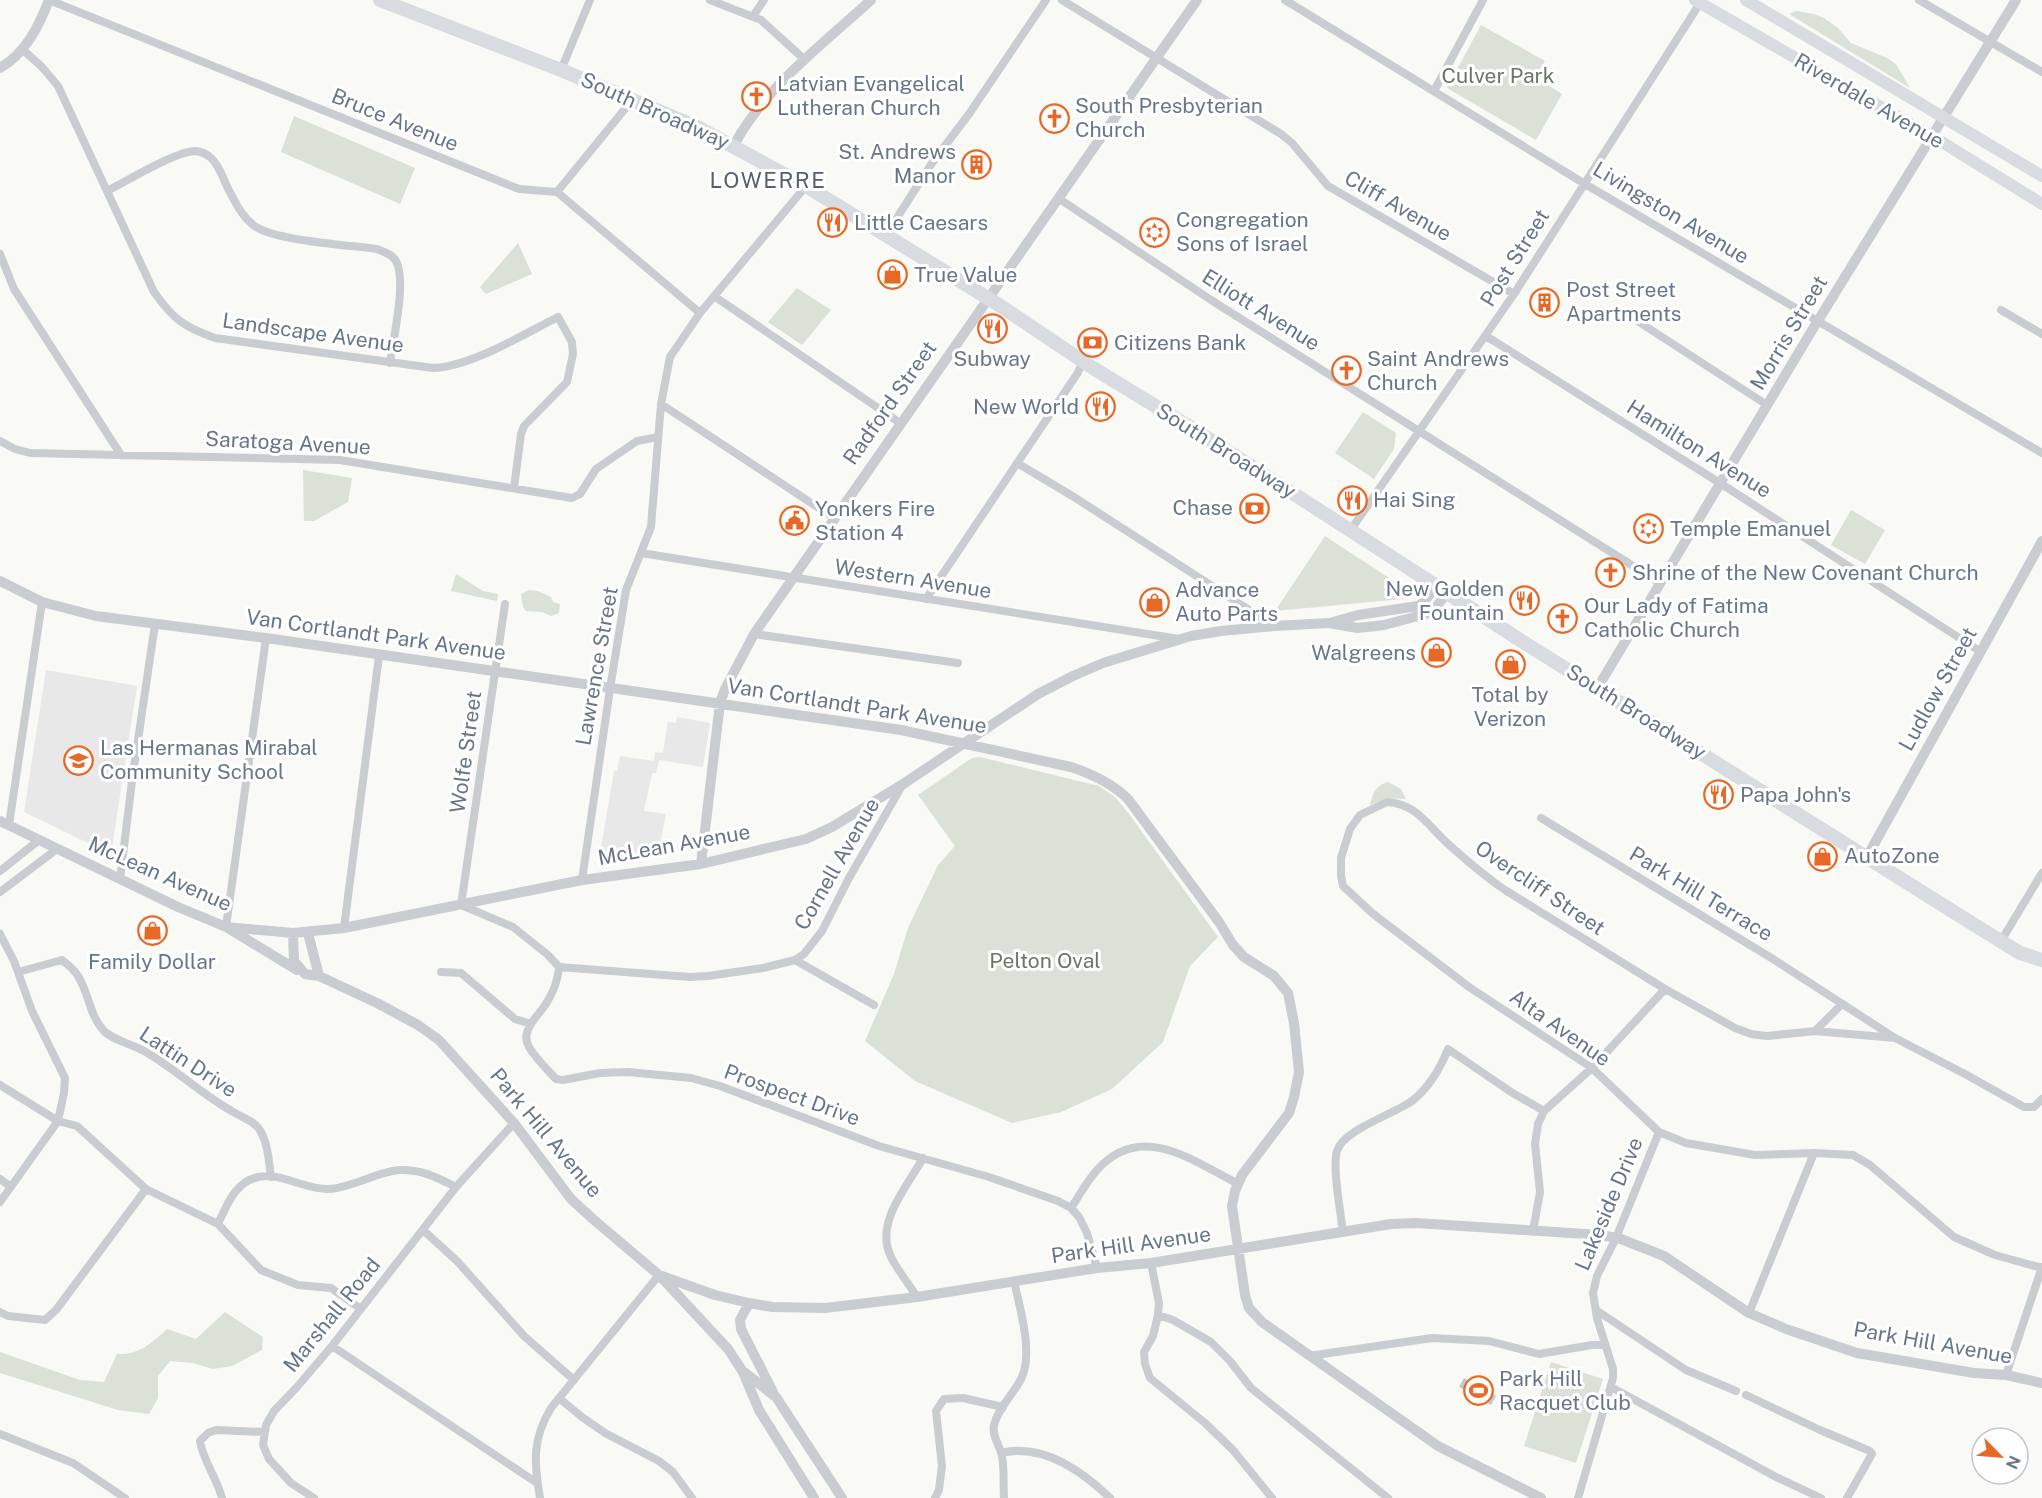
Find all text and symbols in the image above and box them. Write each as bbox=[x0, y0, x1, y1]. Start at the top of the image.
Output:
street label: Riverdale Avenue bbox=[1790, 48, 1948, 154]
park label: Culver Park bbox=[1441, 63, 1555, 88]
street label: South Broadway bbox=[577, 67, 733, 155]
place label: Latvian Evangelical Lutheran Church bbox=[777, 71, 965, 120]
church icon: Latvian Evangelical Lutheran Church bbox=[740, 80, 772, 112]
street label: Bruce Avenue bbox=[328, 83, 462, 156]
place label: South Presbyterian Church bbox=[1075, 93, 1263, 142]
church icon: South Presbyterian Church bbox=[1038, 102, 1070, 134]
place label: St. Andrews Manor bbox=[838, 139, 956, 188]
building icon: St. Andrews Manor bbox=[961, 148, 993, 180]
street label: Livingston Avenue bbox=[1589, 156, 1754, 269]
street label: Cliff Avenue bbox=[1340, 165, 1456, 246]
district label: LOWERRE bbox=[710, 167, 826, 193]
street label: Post Street bbox=[1475, 204, 1554, 311]
restaurant icon: Little Caesars bbox=[817, 207, 849, 239]
place label: Congregation Sons of Israel bbox=[1176, 207, 1309, 256]
place label: Little Caesars bbox=[854, 210, 988, 235]
synagogue icon: Congregation Sons of Israel bbox=[1139, 216, 1171, 248]
shop icon: True Value bbox=[877, 259, 909, 291]
place label: True Value bbox=[914, 262, 1017, 287]
street label: Elliott Avenue bbox=[1198, 263, 1325, 356]
street label: Morris Street bbox=[1745, 271, 1832, 394]
place label: Post Street Apartments bbox=[1566, 277, 1681, 326]
building icon: Post Street Apartments bbox=[1529, 286, 1561, 318]
street label: Landscape Avenue bbox=[221, 307, 405, 358]
restaurant icon: Subway bbox=[976, 312, 1008, 344]
bank icon: Citizens Bank bbox=[1077, 327, 1109, 359]
place label: Citizens Bank bbox=[1114, 330, 1246, 355]
street label: Radford Street bbox=[838, 336, 941, 469]
place label: Subway bbox=[953, 346, 1031, 371]
place label: Saint Andrews Church bbox=[1367, 346, 1509, 395]
church icon: Saint Andrews Church bbox=[1330, 355, 1362, 387]
restaurant icon: New World bbox=[1084, 391, 1116, 423]
place label: New World bbox=[973, 394, 1079, 419]
street label: Hamilton Avenue bbox=[1622, 394, 1776, 503]
street label: South Broadway bbox=[1152, 398, 1301, 504]
street label: Saratoga Avenue bbox=[205, 426, 372, 459]
restaurant icon: Hai Sing bbox=[1336, 484, 1368, 516]
place label: Hai Sing bbox=[1373, 487, 1456, 512]
bank icon: Chase bbox=[1238, 492, 1270, 524]
place label: Chase bbox=[1172, 495, 1233, 520]
place label: Yonkers Fire Station 4 bbox=[815, 496, 935, 545]
public building icon: Yonkers Fire Station 4 bbox=[778, 505, 810, 537]
synagogue icon: Temple Emanuel bbox=[1633, 513, 1665, 545]
place label: Temple Emanuel bbox=[1670, 516, 1831, 541]
street label: Western Avenue bbox=[833, 554, 993, 603]
church icon: Shrine of the New Covenant Church bbox=[1595, 557, 1627, 589]
place label: Shrine of the New Covenant Church bbox=[1632, 560, 1979, 585]
place label: New Golden Fountain bbox=[1386, 576, 1504, 625]
place label: Advance Auto Parts bbox=[1175, 577, 1278, 626]
street label: Lawrence Street bbox=[570, 584, 623, 747]
restaurant icon: New Golden Fountain bbox=[1509, 585, 1541, 617]
shop icon: Advance Auto Parts bbox=[1138, 586, 1170, 618]
place label: Our Lady of Fatima Catholic Church bbox=[1584, 593, 1769, 642]
church icon: Our Lady of Fatima Catholic Church bbox=[1547, 602, 1579, 634]
street label: Van Cortlandt Park Avenue bbox=[244, 604, 508, 665]
street label: Ludlow Street bbox=[1893, 623, 1982, 755]
shop icon: Walgreens bbox=[1421, 637, 1453, 669]
place label: Walgreens bbox=[1311, 640, 1416, 665]
shop icon: Total by Verizon bbox=[1494, 648, 1526, 680]
street label: South Broadway bbox=[1562, 659, 1711, 765]
street label: Van Cortlandt Park Avenue bbox=[726, 673, 989, 738]
place label: Total by Verizon bbox=[1471, 682, 1549, 731]
street label: Wolfe Street bbox=[445, 689, 486, 815]
place label: Las Hermanas Mirabal Community School bbox=[100, 735, 318, 784]
school or university icon: Las Hermanas Mirabal Community School bbox=[63, 744, 95, 776]
restaurant icon: Papa John's bbox=[1703, 779, 1735, 811]
place label: Papa John's bbox=[1740, 782, 1851, 807]
street label: Cornell Avenue bbox=[789, 793, 884, 934]
street label: McLean Avenue bbox=[596, 819, 752, 870]
street label: McLean Avenue bbox=[85, 831, 236, 916]
street label: Overcliff Street bbox=[1471, 835, 1610, 940]
shop icon: AutoZone bbox=[1807, 840, 1839, 872]
street label: Park Hill Terrace bbox=[1625, 841, 1777, 946]
place label: AutoZone bbox=[1844, 843, 1940, 868]
shop icon: Family Dollar bbox=[136, 915, 168, 947]
park label: Pelton Oval bbox=[989, 948, 1101, 973]
place label: Family Dollar bbox=[88, 949, 216, 974]
street label: Alta Avenue bbox=[1505, 984, 1616, 1072]
street label: Lattin Drive bbox=[135, 1021, 242, 1102]
street label: Prospect Drive bbox=[721, 1058, 863, 1131]
street label: Park Hill Avenue bbox=[485, 1063, 608, 1202]
street label: Lakeside Drive bbox=[1569, 1134, 1648, 1274]
street label: Park Hill Avenue bbox=[1049, 1221, 1212, 1268]
street label: Marshall Road bbox=[278, 1252, 385, 1377]
street label: Park Hill Avenue bbox=[1852, 1316, 2015, 1369]
place label: Park Hill Racquet Club bbox=[1499, 1366, 1631, 1415]
sports icon: Park Hill Racquet Club bbox=[1462, 1375, 1494, 1407]
north arrow bbox=[1970, 1426, 2030, 1486]
text: N bbox=[2002, 1452, 2024, 1472]

